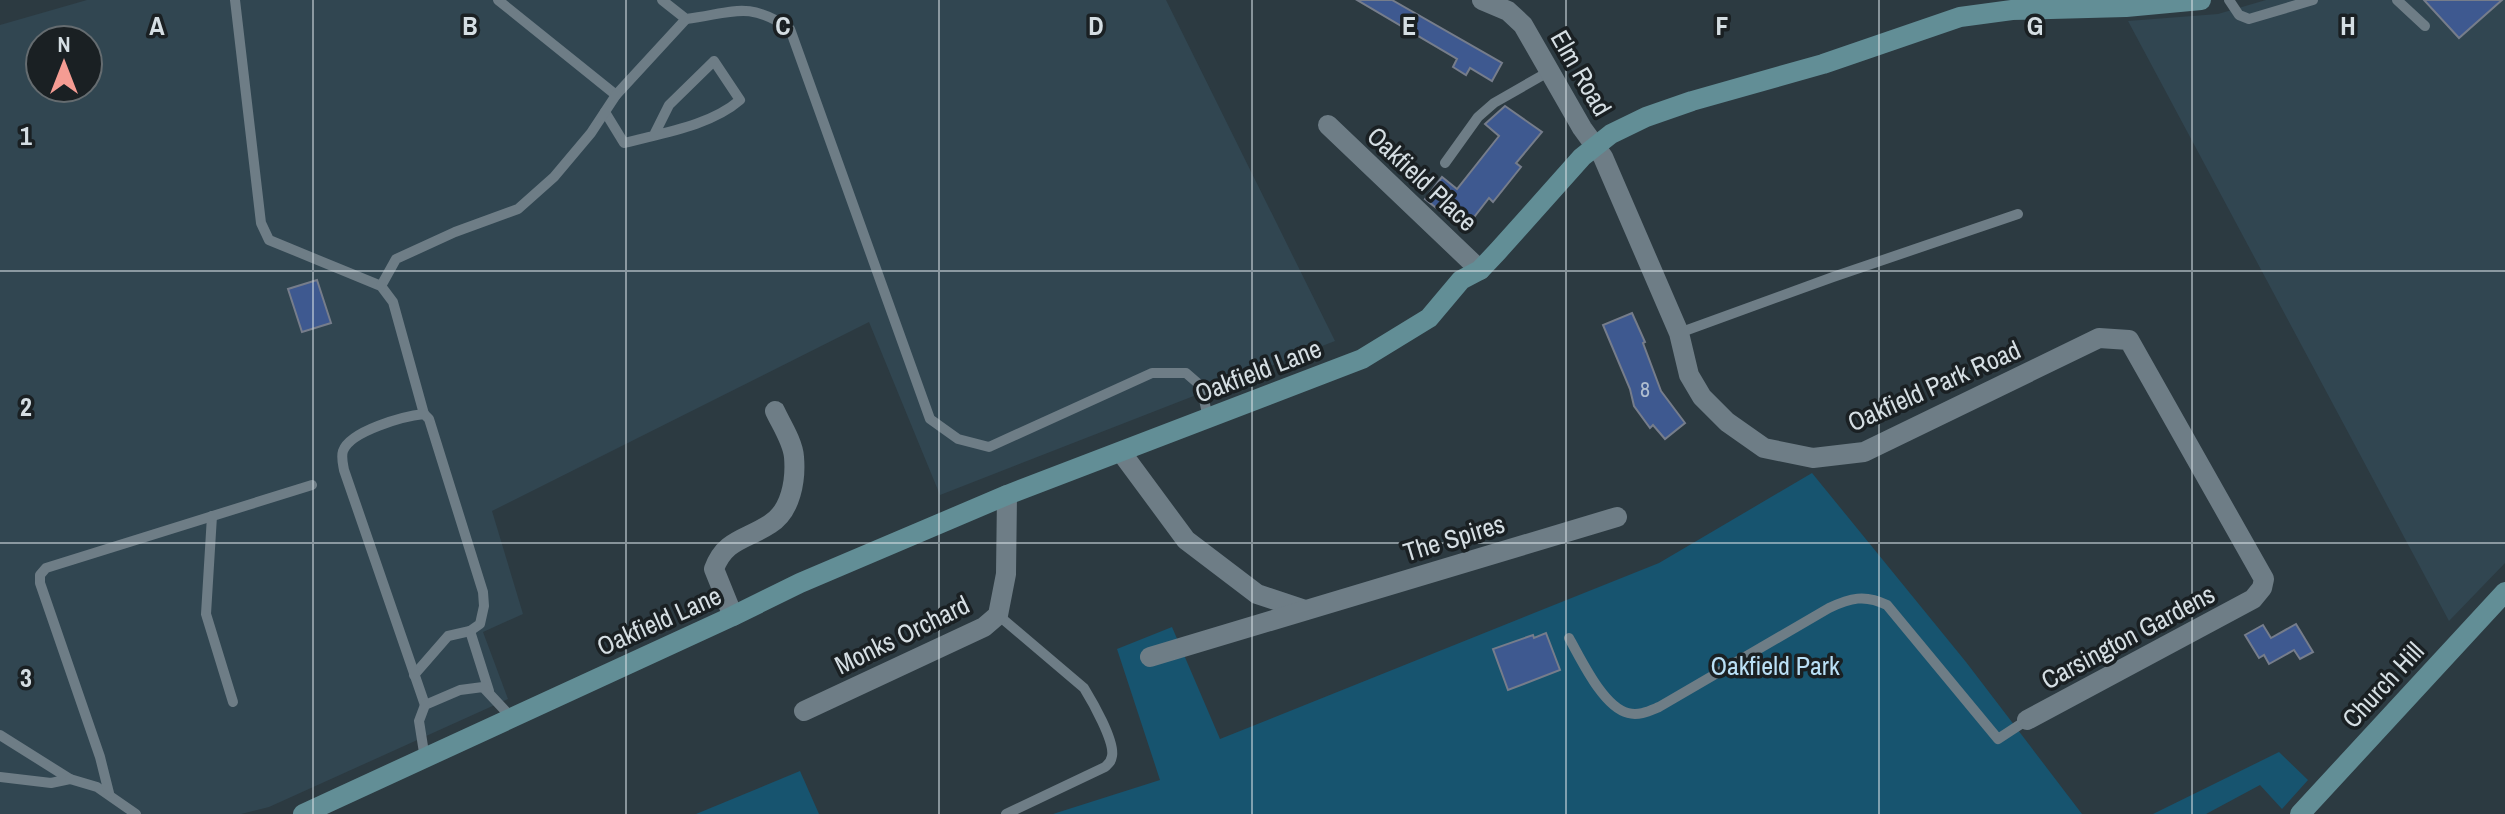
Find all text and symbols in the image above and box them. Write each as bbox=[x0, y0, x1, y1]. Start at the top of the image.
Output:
text: A bbox=[149, 8, 165, 43]
text: B bbox=[462, 8, 478, 43]
text: C bbox=[775, 8, 791, 43]
text: D bbox=[1088, 8, 1104, 43]
text: E bbox=[1402, 8, 1416, 43]
text: F bbox=[1715, 8, 1729, 43]
text: G bbox=[2027, 8, 2043, 43]
text: H bbox=[2340, 8, 2356, 43]
street label: Elm Road bbox=[1543, 23, 1620, 122]
north arrow bbox=[24, 24, 104, 104]
text: N bbox=[57, 29, 71, 59]
text: 1 bbox=[20, 118, 32, 153]
street label: Oakfield Place bbox=[1360, 119, 1485, 239]
street label: Oakfield Lane bbox=[1190, 330, 1326, 411]
street label: Oakfield Park Road bbox=[1842, 332, 2026, 439]
house number: 8 bbox=[1640, 374, 1650, 404]
text: 2 bbox=[20, 389, 32, 424]
street label: The Spires bbox=[1399, 506, 1509, 570]
street label: Carsington Gardens bbox=[2035, 576, 2221, 697]
street label: Oakfield Lane bbox=[591, 578, 727, 664]
street label: Monks Orchard bbox=[829, 587, 975, 682]
street label: Church Hill bbox=[2334, 634, 2431, 735]
park label: Oakfield Park bbox=[1710, 648, 1840, 683]
text: 3 bbox=[20, 660, 32, 695]

